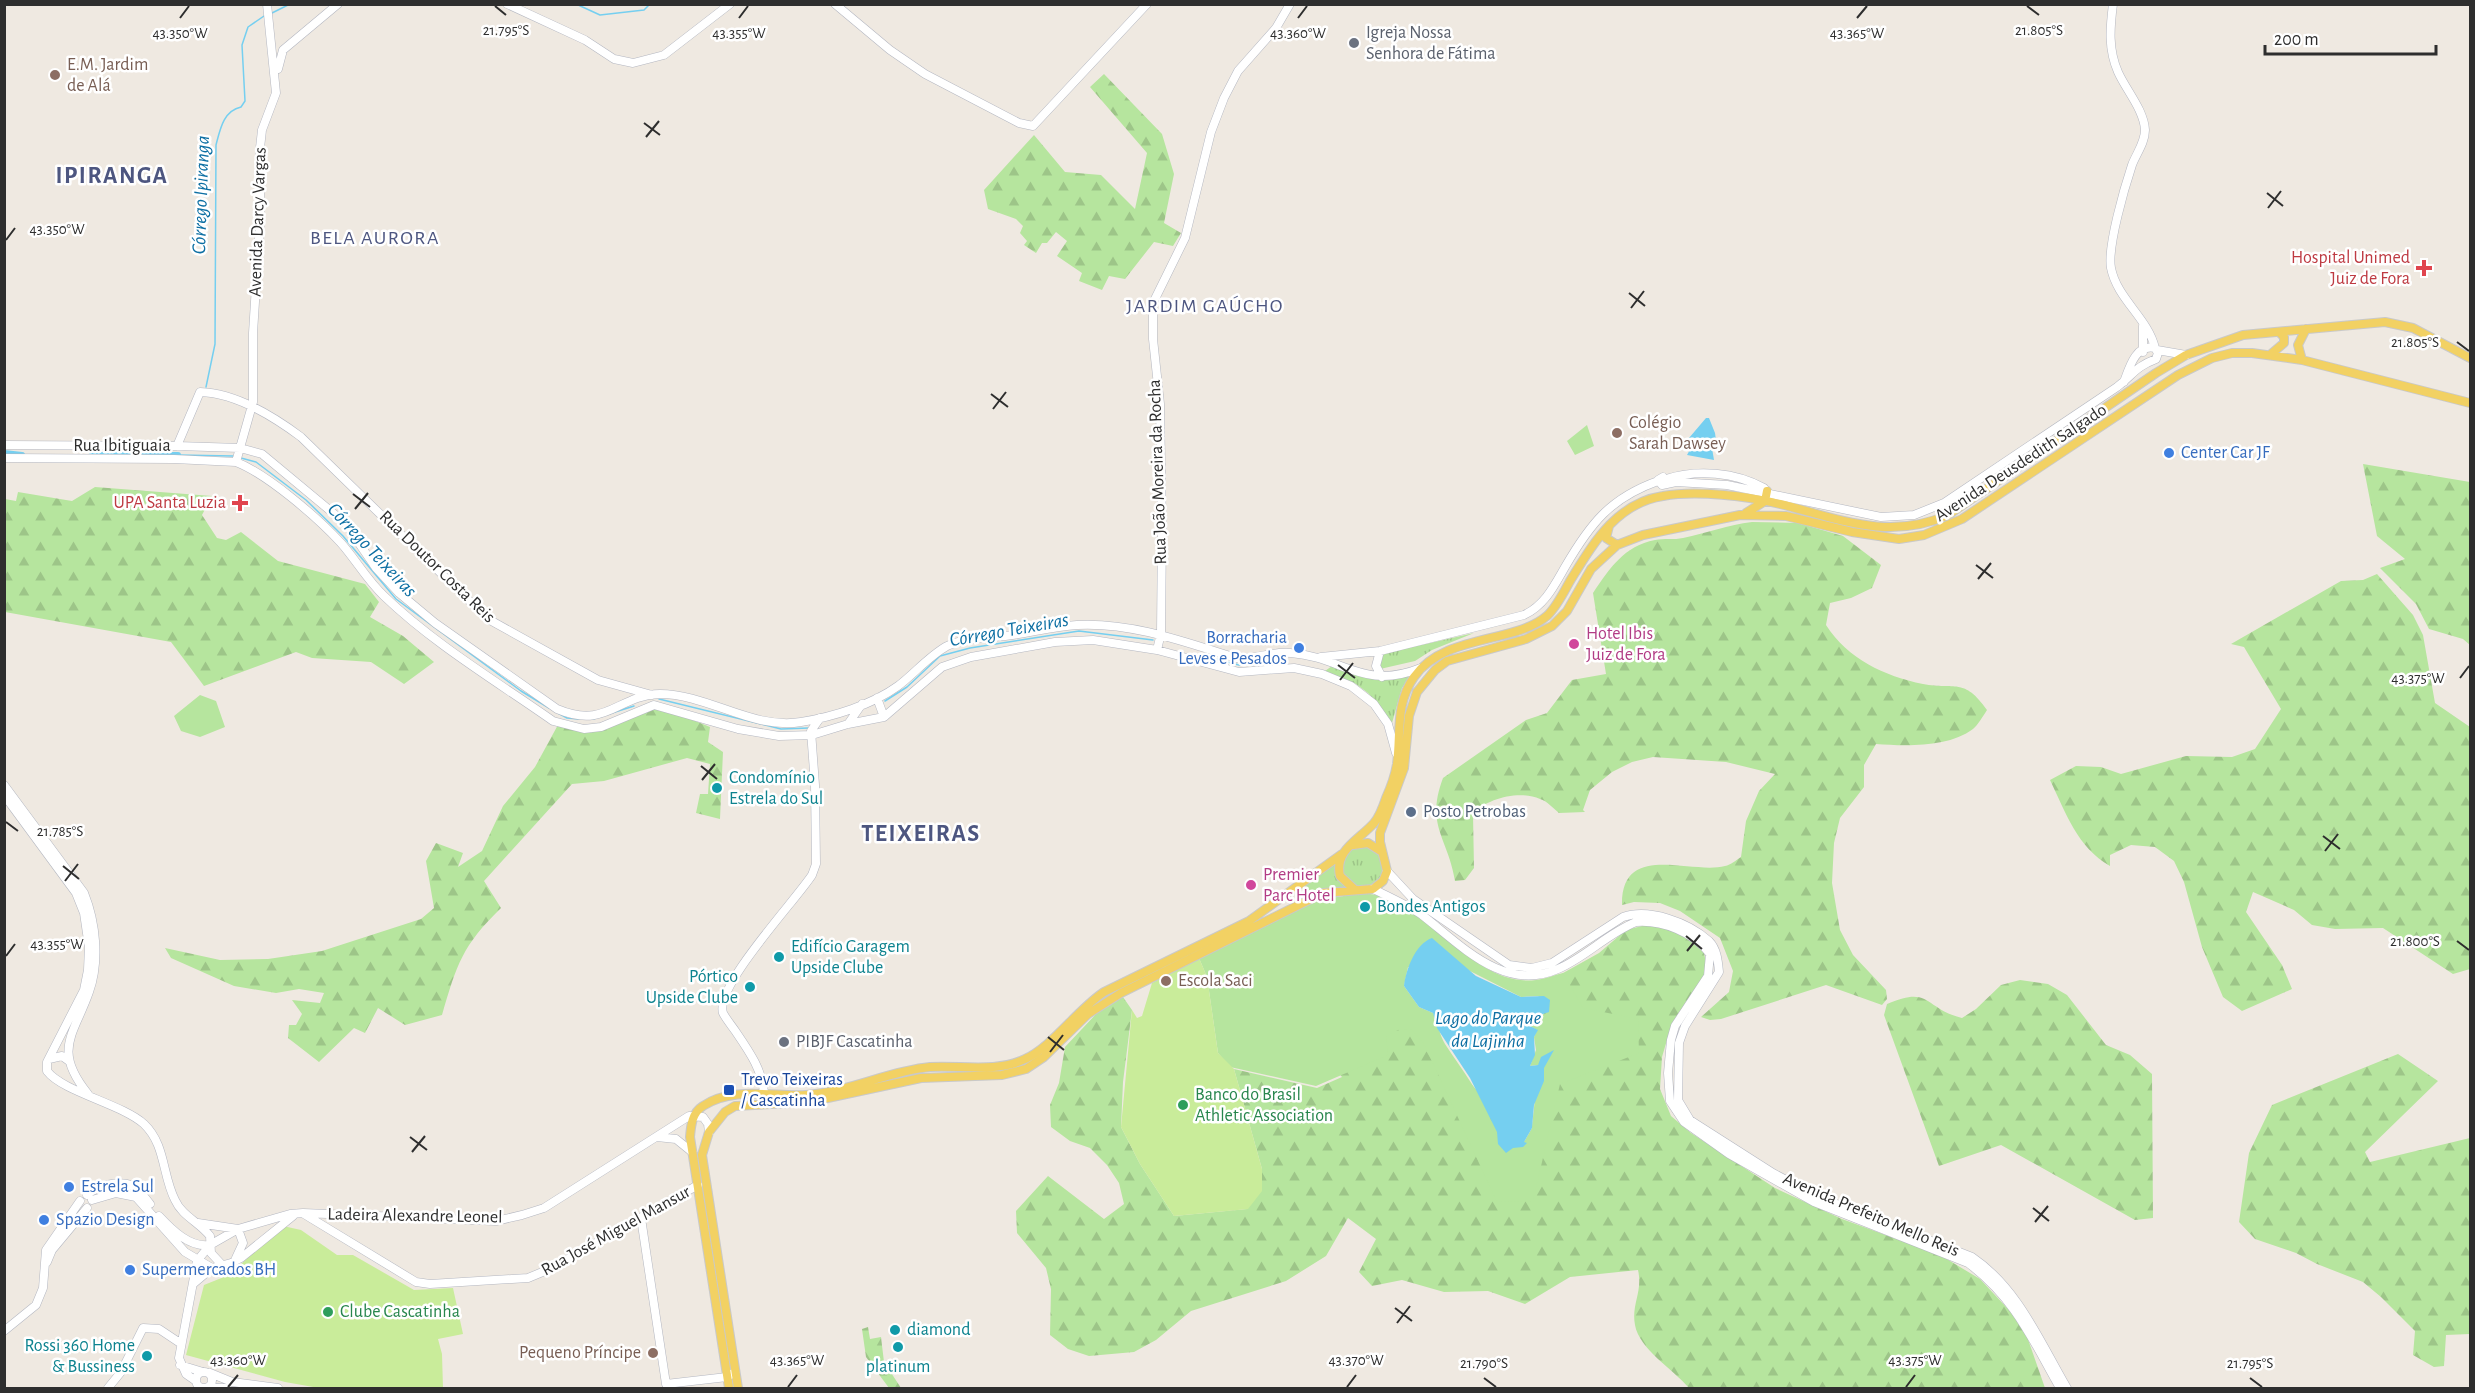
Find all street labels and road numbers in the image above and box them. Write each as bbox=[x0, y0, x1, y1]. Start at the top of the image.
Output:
street label: Avenida Darcy Vargas bbox=[246, 147, 270, 297]
street label: Rua João Moreira da Rocha bbox=[1146, 379, 1170, 565]
street label: Avenida Deusdedith Salgado bbox=[1932, 401, 2110, 525]
street label: Rua Ibitiguaia bbox=[73, 437, 171, 455]
street label: Rua Doutor Costa Reis bbox=[376, 507, 498, 627]
street label: Avenida Prefeito Mello Reis bbox=[1780, 1170, 1962, 1260]
street label: Rua José Miguel Mansur bbox=[539, 1183, 694, 1279]
street label: Ladeira Alexandre Leonel bbox=[327, 1205, 503, 1227]

